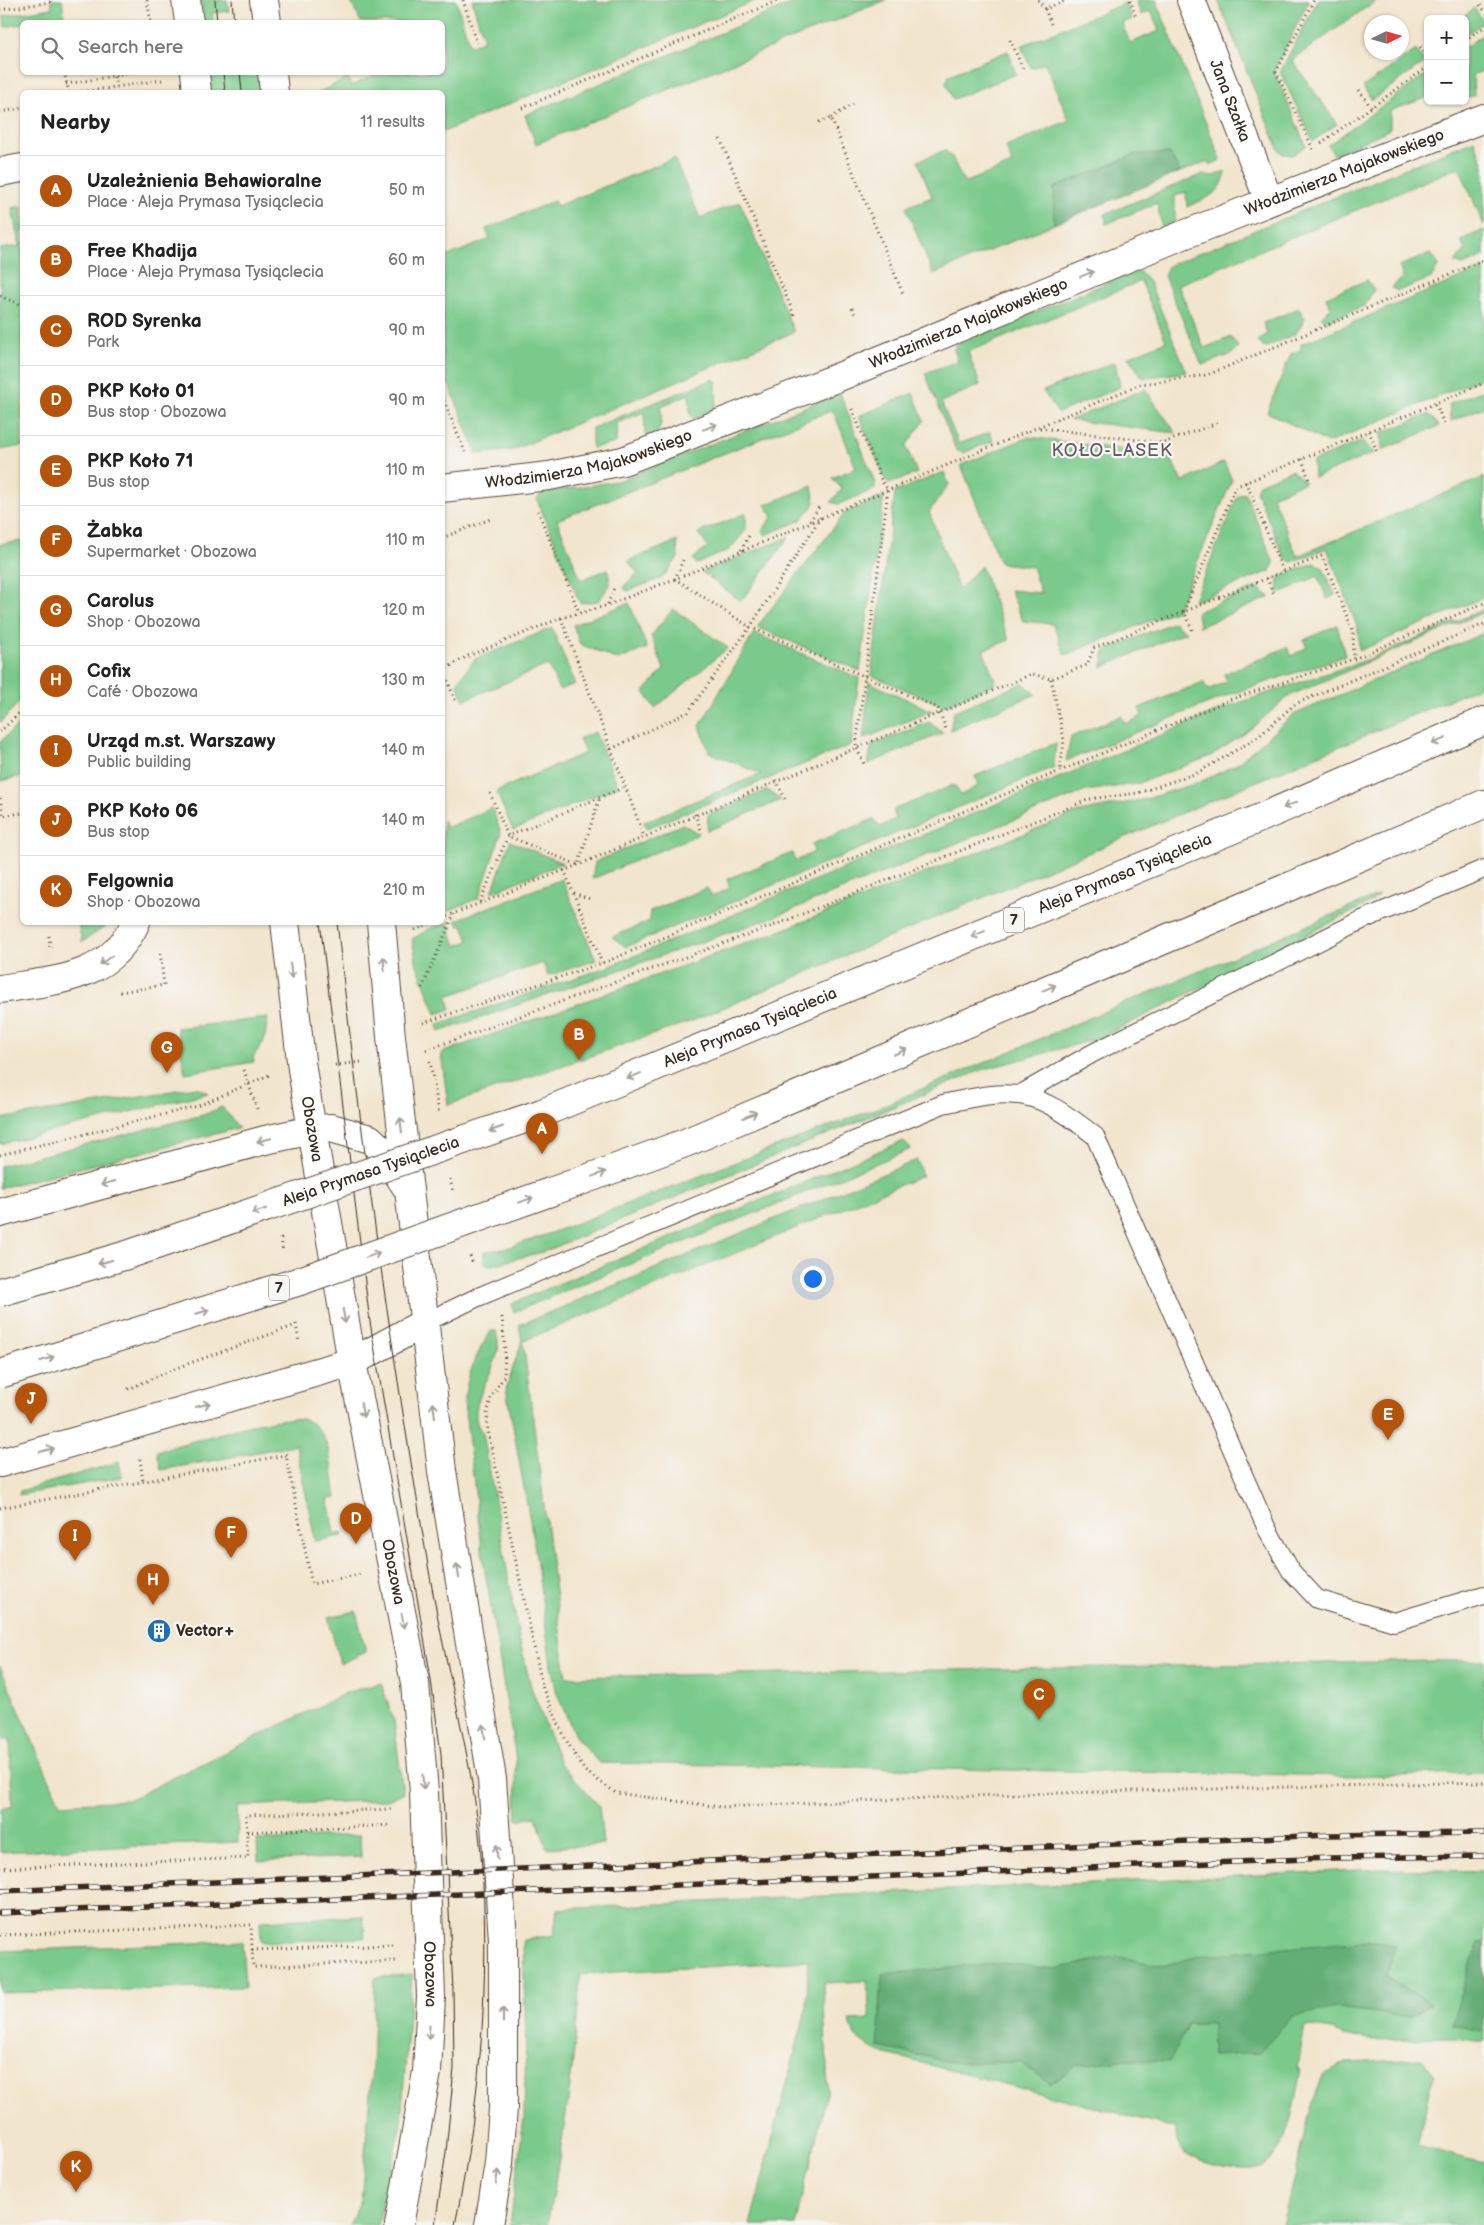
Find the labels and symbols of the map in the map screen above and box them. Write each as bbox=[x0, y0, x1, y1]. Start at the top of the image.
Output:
north arrow bbox=[1364, 15, 1409, 60]
street label: Jana Szałka bbox=[1205, 57, 1255, 145]
street label: Włodzimierza Majakowskiego bbox=[1241, 125, 1447, 220]
one-way arrow bbox=[1080, 268, 1095, 277]
street label: Włodzimierza Majakowskiego bbox=[866, 274, 1071, 373]
one-way arrow bbox=[702, 422, 717, 431]
street label: Włodzimierza Majakowskiego bbox=[484, 426, 695, 493]
district label: KOŁO-LASEK bbox=[1051, 440, 1173, 461]
one-way arrow bbox=[1432, 736, 1447, 746]
one-way arrow bbox=[1283, 801, 1298, 811]
street label: Aleja Prymasa Tysiąclecia bbox=[1035, 830, 1214, 918]
road number: 7 bbox=[1004, 908, 1024, 932]
one-way arrow bbox=[971, 930, 986, 940]
one-way arrow bbox=[100, 954, 113, 965]
one-way arrow bbox=[379, 956, 389, 972]
one-way arrow bbox=[286, 963, 296, 979]
street label: Aleja Prymasa Tysiąclecia bbox=[661, 983, 840, 1072]
one-way arrow bbox=[1041, 983, 1056, 993]
pin: B bbox=[563, 1019, 595, 1060]
pin: G bbox=[151, 1032, 183, 1073]
one-way arrow bbox=[892, 1046, 907, 1056]
one-way arrow bbox=[627, 1071, 642, 1081]
street label: Obozowa bbox=[297, 1095, 327, 1164]
one-way arrow bbox=[742, 1110, 757, 1120]
pin: A bbox=[526, 1113, 558, 1154]
one-way arrow bbox=[396, 1117, 406, 1133]
one-way arrow bbox=[488, 1125, 504, 1135]
street label: Aleja Prymasa Tysiąclecia bbox=[280, 1132, 462, 1211]
one-way arrow bbox=[257, 1136, 273, 1145]
one-way arrow bbox=[591, 1169, 606, 1178]
one-way arrow bbox=[100, 1179, 116, 1189]
one-way arrow bbox=[518, 1195, 534, 1205]
one-way arrow bbox=[252, 1207, 268, 1216]
one-way arrow bbox=[365, 1250, 380, 1259]
one-way arrow bbox=[97, 1257, 113, 1267]
your location bbox=[800, 1266, 826, 1292]
road number: 7 bbox=[269, 1276, 289, 1300]
one-way arrow bbox=[194, 1306, 210, 1316]
one-way arrow bbox=[340, 1307, 350, 1323]
one-way arrow bbox=[38, 1354, 54, 1364]
pin: J bbox=[15, 1383, 47, 1424]
one-way arrow bbox=[195, 1399, 211, 1409]
pin: E bbox=[1372, 1399, 1404, 1440]
one-way arrow bbox=[358, 1402, 367, 1418]
one-way arrow bbox=[429, 1402, 439, 1418]
one-way arrow bbox=[38, 1444, 54, 1454]
pin: D bbox=[340, 1503, 372, 1544]
pin: F bbox=[215, 1517, 247, 1558]
pin: I bbox=[59, 1520, 91, 1561]
street label: Obozowa bbox=[377, 1537, 409, 1606]
one-way arrow bbox=[453, 1563, 463, 1579]
pin: H bbox=[137, 1564, 169, 1605]
one-way arrow bbox=[399, 1613, 408, 1629]
building icon: Vector+ bbox=[146, 1618, 172, 1644]
place label: Vector+ bbox=[176, 1622, 235, 1641]
pin: C bbox=[1023, 1679, 1055, 1720]
one-way arrow bbox=[479, 1723, 489, 1739]
one-way arrow bbox=[419, 1774, 428, 1790]
one-way arrow bbox=[492, 1845, 502, 1861]
street label: Obozowa bbox=[420, 1941, 441, 2008]
one-way arrow bbox=[498, 2007, 508, 2023]
one-way arrow bbox=[425, 2024, 434, 2040]
pin: K bbox=[60, 2151, 92, 2192]
one-way arrow bbox=[493, 2169, 503, 2185]

